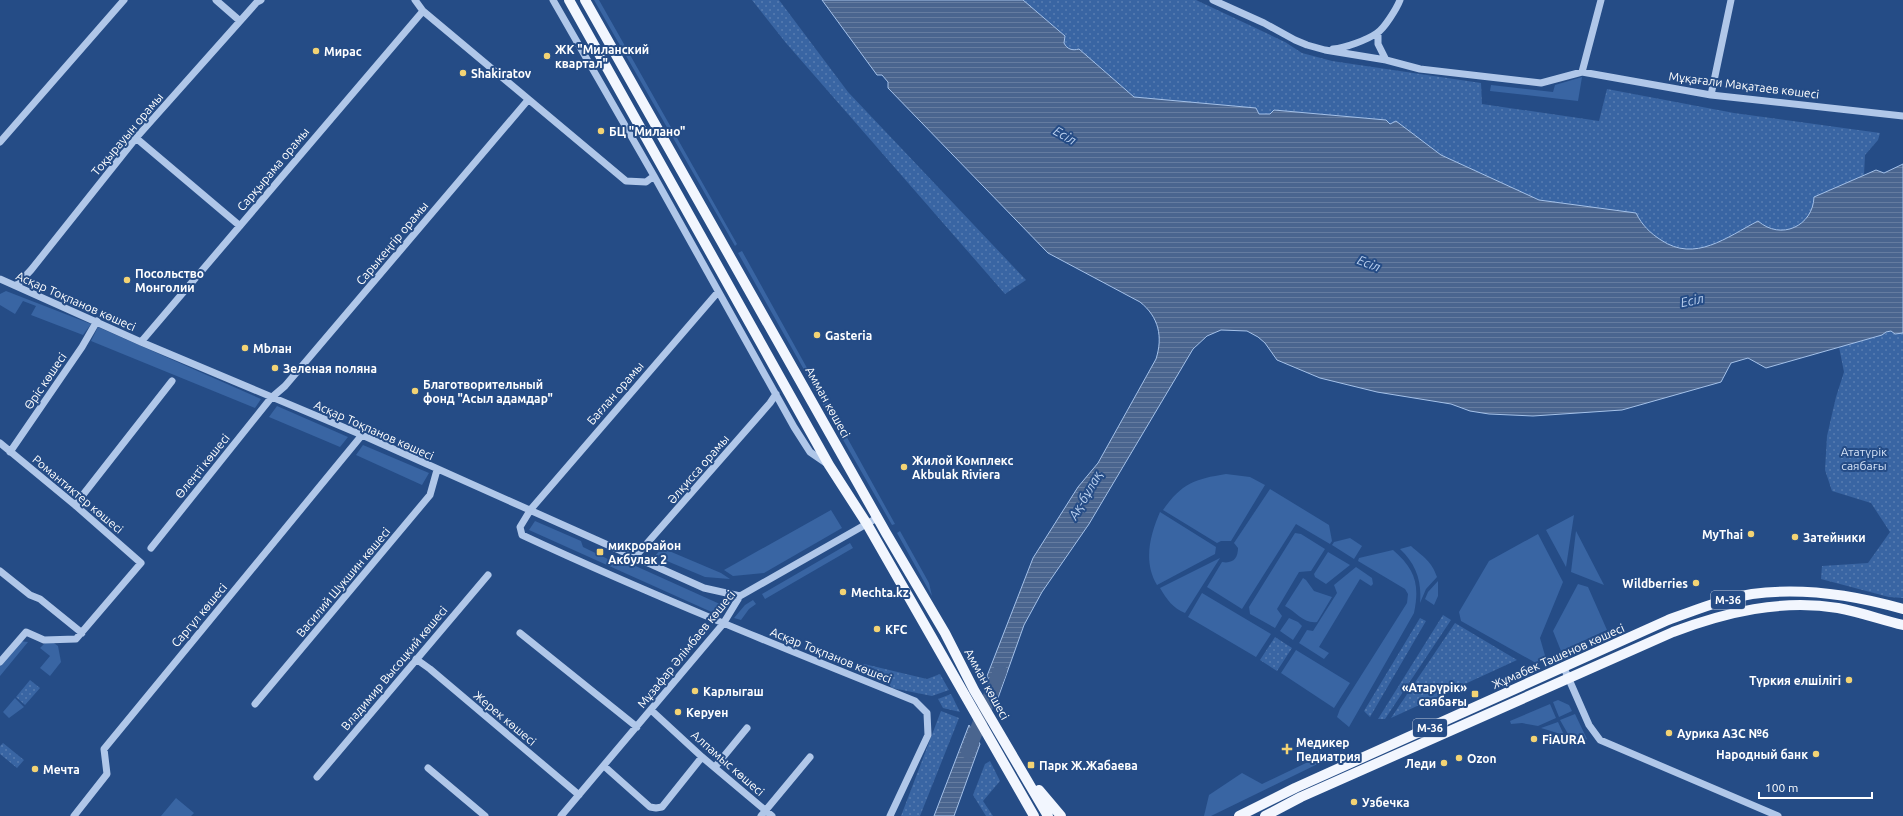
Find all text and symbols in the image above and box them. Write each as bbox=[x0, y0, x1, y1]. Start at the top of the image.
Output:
place label: ЖК "Миланский квартал" bbox=[555, 43, 649, 70]
place label: Мирас bbox=[324, 45, 362, 58]
marker: Мирас bbox=[311, 46, 321, 56]
marker: ЖК "Миланский квартал" bbox=[542, 51, 552, 61]
place label: Shakiratov bbox=[471, 67, 532, 80]
marker: Shakiratov bbox=[458, 68, 468, 78]
street label: Мұқағали Мақатаев көшесі bbox=[1668, 69, 1820, 101]
street label: Тоқырауын орамы bbox=[89, 90, 165, 178]
water label: Есіл bbox=[1051, 123, 1079, 147]
street label: Сарқырама орамы bbox=[234, 125, 312, 213]
place label: БЦ "Милано" bbox=[609, 125, 686, 138]
marker: БЦ "Милано" bbox=[596, 126, 606, 136]
street label: Сарыкеңгір орамы bbox=[353, 199, 431, 287]
water label: Есіл bbox=[1356, 252, 1382, 274]
place label: Посольство Монголии bbox=[135, 267, 204, 294]
street label: Асқар Тоқпанов көшесі bbox=[14, 269, 138, 333]
marker: Посольство Монголии bbox=[122, 275, 132, 285]
water label: Есіл bbox=[1679, 291, 1705, 309]
place label: Gasteria bbox=[825, 329, 872, 342]
marker: Gasteria bbox=[812, 330, 822, 340]
place label: Мbлан bbox=[253, 342, 292, 355]
marker: Мbлан bbox=[240, 343, 250, 353]
street label: Өріс көшесі bbox=[21, 350, 69, 412]
street label: Бағлан орамы bbox=[584, 359, 646, 427]
place label: Зеленая поляна bbox=[283, 362, 377, 375]
marker: Зеленая поляна bbox=[270, 363, 280, 373]
street label: Амман көшесі bbox=[803, 364, 853, 440]
place label: Благотворительный фонд "Асыл адамдар" bbox=[423, 378, 553, 405]
marker: Благотворительный фонд "Асыл адамдар" bbox=[410, 386, 420, 396]
street label: Асқар Тоқпанов көшесі bbox=[312, 398, 436, 462]
street label: Өлеңті көшесі bbox=[172, 431, 232, 501]
street label: Әлқисса орамы bbox=[665, 432, 731, 506]
park label: Ататүрік саябағы bbox=[1841, 445, 1887, 472]
street label: Романтиктер көшесі bbox=[30, 452, 126, 536]
place label: Жилой Комплекс Akbulak Riviera bbox=[912, 454, 1013, 481]
marker: Жилой Комплекс Akbulak Riviera bbox=[899, 462, 909, 472]
water label: Ақ-бұлақ bbox=[1065, 468, 1105, 523]
street label: Василий Шукшин көшесі bbox=[294, 525, 393, 639]
place label: MyThai bbox=[1702, 528, 1743, 541]
marker: MyThai bbox=[1746, 529, 1756, 539]
place label: Затейники bbox=[1803, 531, 1866, 544]
marker: Затейники bbox=[1790, 532, 1800, 542]
place label: микрорайон Акбулак 2 bbox=[608, 539, 681, 566]
marker: микрорайон Акбулак 2 bbox=[595, 547, 605, 557]
place label: Wildberries bbox=[1622, 577, 1688, 590]
marker: Wildberries bbox=[1691, 578, 1701, 588]
street label: Саргүл көшесі bbox=[169, 581, 229, 649]
place label: Mechta.kz bbox=[851, 586, 909, 599]
marker: Mechta.kz bbox=[838, 587, 848, 597]
street label: Мұзафар Әлімбаев көшесі bbox=[635, 588, 737, 710]
road number: M-36 bbox=[1711, 591, 1745, 609]
street label: Владимир Высоцкий көшесі bbox=[338, 603, 450, 733]
street label: Жұмабек Тәшенов көшесі bbox=[1490, 621, 1626, 691]
place label: KFC bbox=[885, 623, 908, 636]
marker: KFC bbox=[872, 624, 882, 634]
street label: Асқар Тоқпанов көшесі bbox=[768, 625, 894, 685]
street label: Амман көшесі bbox=[962, 646, 1012, 722]
place label: Түркия елшілігі bbox=[1749, 674, 1841, 687]
marker: Түркия елшілігі bbox=[1844, 675, 1854, 685]
place label: «Атарүрік» саябағы bbox=[1402, 681, 1467, 708]
place label: Карлыгаш bbox=[703, 685, 764, 698]
marker: Карлыгаш bbox=[690, 686, 700, 696]
street label: Жерек көшесі bbox=[471, 688, 539, 748]
marker: «Атарүрік» саябағы bbox=[1470, 689, 1480, 699]
place label: Керуен bbox=[686, 706, 728, 719]
marker: Керуен bbox=[673, 707, 683, 717]
road number: M-36 bbox=[1413, 719, 1447, 737]
place label: Аурика АЗС №6 bbox=[1677, 727, 1769, 740]
street label: Алпамыс көшесі bbox=[689, 728, 767, 798]
marker: Аурика АЗС №6 bbox=[1664, 728, 1674, 738]
place label: FiAURA bbox=[1542, 733, 1586, 746]
marker: FiAURA bbox=[1529, 734, 1539, 744]
place label: Медикер Педиатрия bbox=[1296, 736, 1361, 763]
marker: Медикер Педиатрия bbox=[1281, 743, 1293, 755]
place label: Народный банк bbox=[1716, 748, 1808, 761]
marker: Народный банк bbox=[1811, 749, 1821, 759]
place label: Ozon bbox=[1467, 752, 1496, 765]
marker: Ozon bbox=[1454, 753, 1464, 763]
place label: Леди bbox=[1405, 757, 1436, 770]
marker: Леди bbox=[1439, 758, 1449, 768]
place label: Парк Ж.Жабаева bbox=[1039, 759, 1138, 772]
marker: Парк Ж.Жабаева bbox=[1026, 760, 1036, 770]
place label: Мечта bbox=[43, 763, 80, 776]
marker: Мечта bbox=[30, 764, 40, 774]
scale bar bbox=[1759, 774, 1872, 800]
text: 100 m bbox=[1765, 781, 1798, 794]
place label: Узбечка bbox=[1362, 796, 1409, 809]
marker: Узбечка bbox=[1349, 797, 1359, 807]

